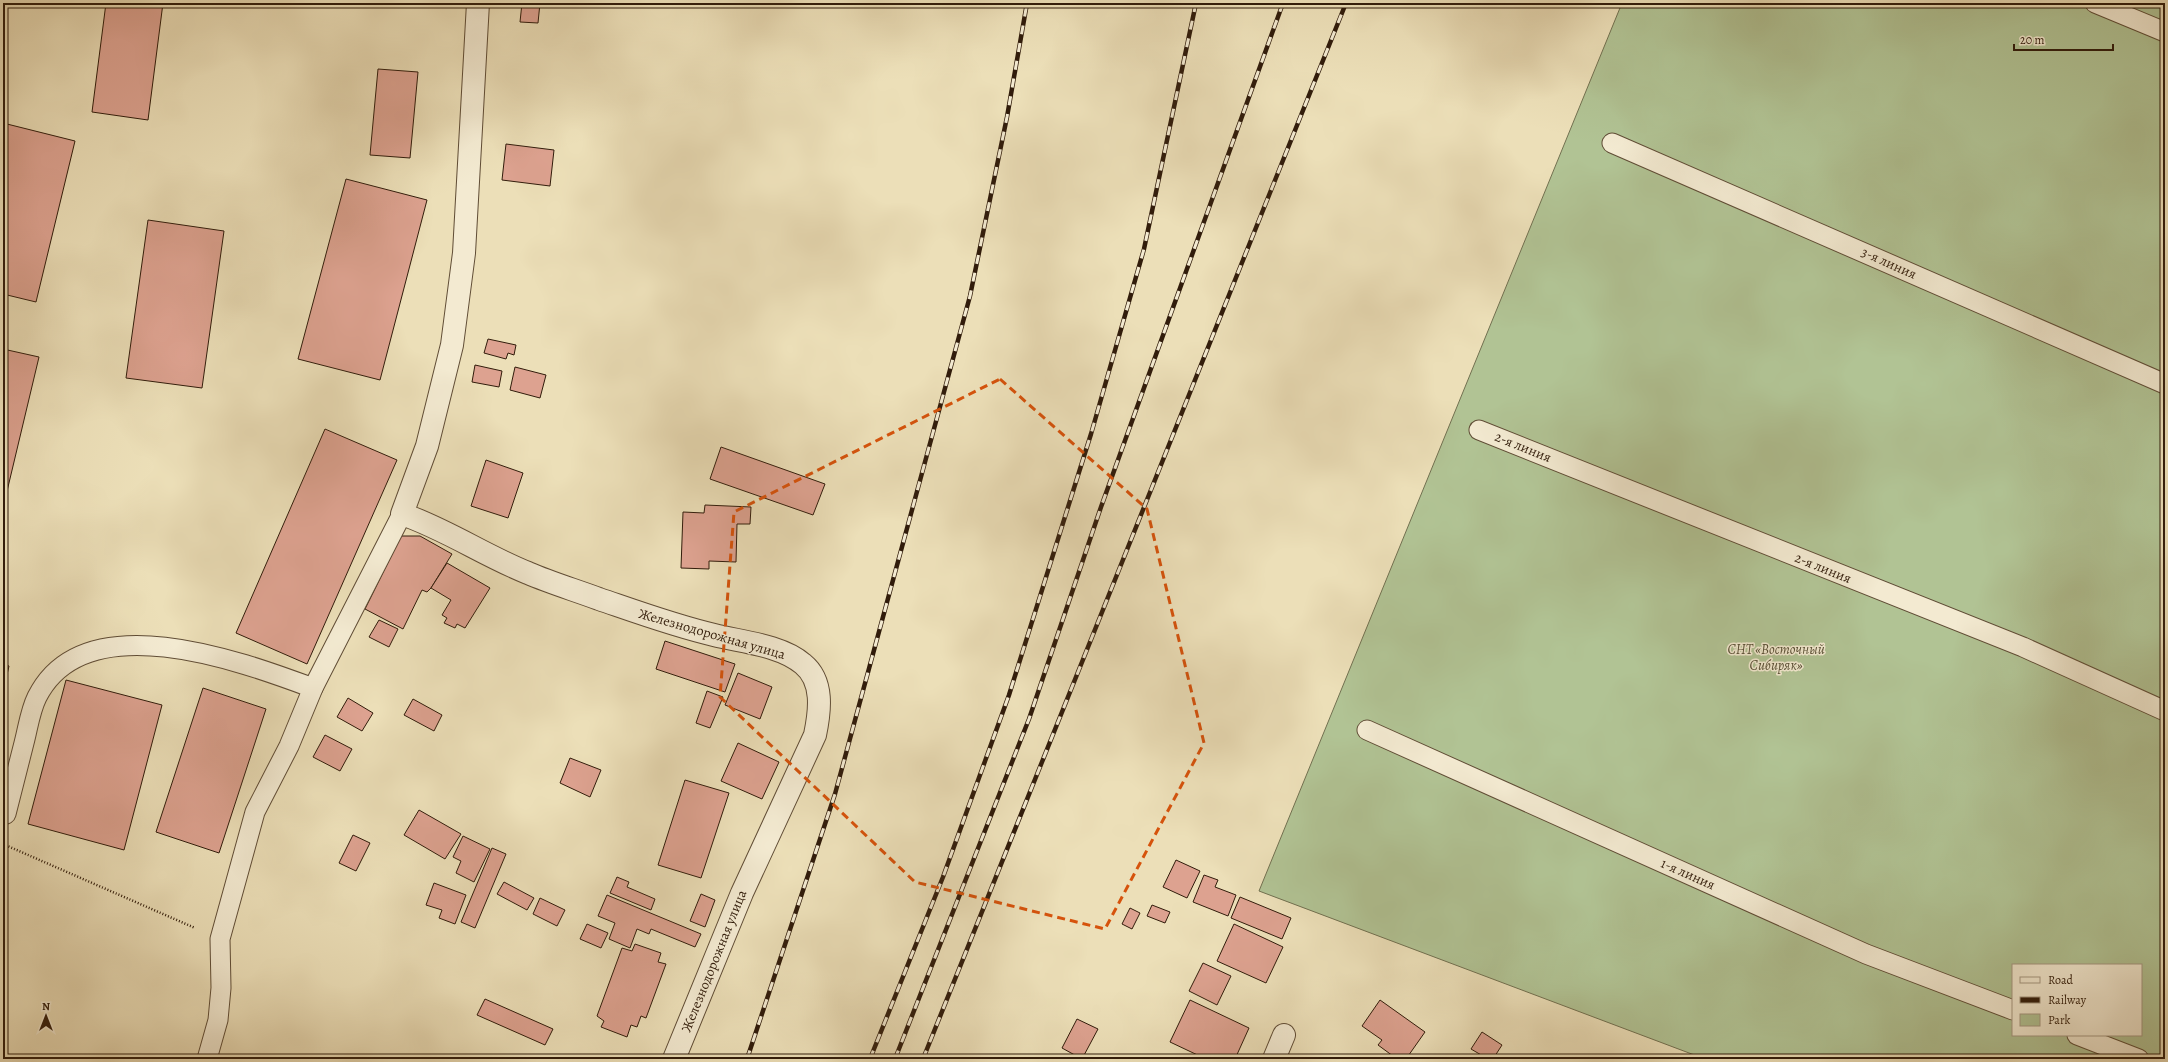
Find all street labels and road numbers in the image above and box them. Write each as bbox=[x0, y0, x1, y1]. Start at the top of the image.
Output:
street label: 3-я линия bbox=[1858, 242, 1920, 284]
street label: 2-я линия bbox=[1492, 427, 1554, 467]
street label: 2-я линия bbox=[1792, 548, 1854, 588]
street label: Железнодорожная улица bbox=[636, 604, 788, 664]
street label: 1-я линия bbox=[1658, 854, 1718, 894]
street label: Железнодорожная улица bbox=[677, 887, 751, 1035]

